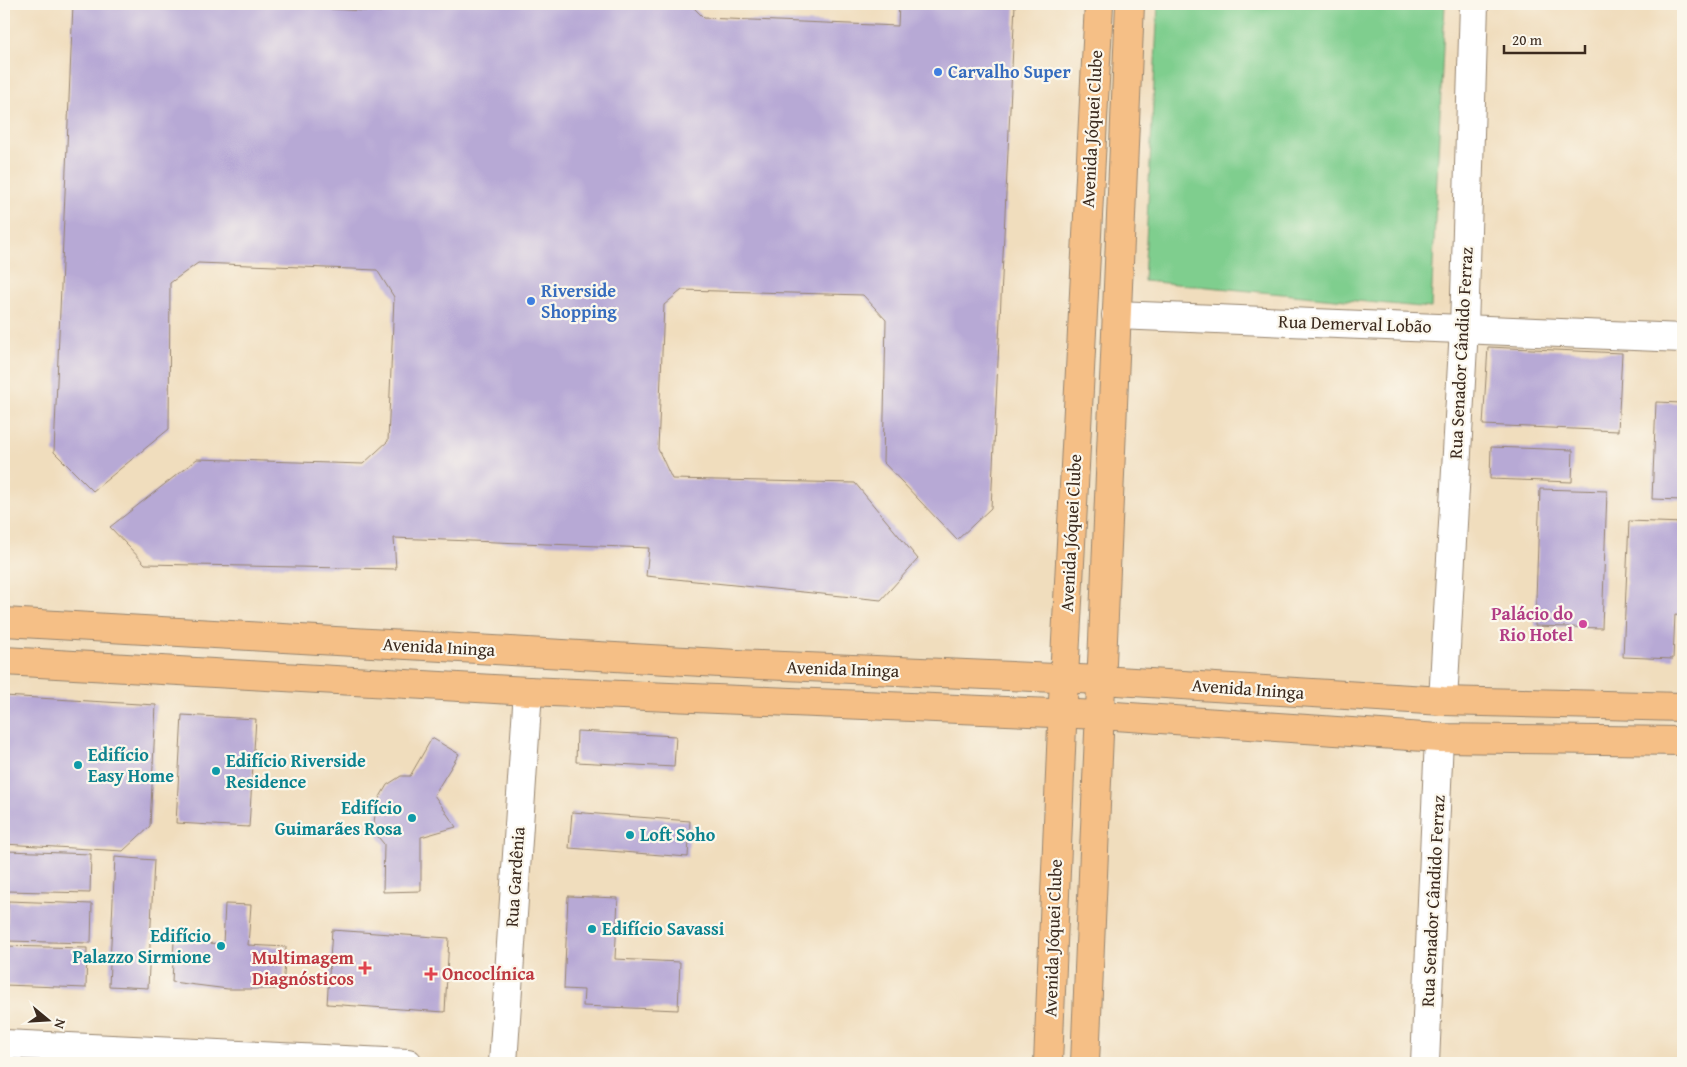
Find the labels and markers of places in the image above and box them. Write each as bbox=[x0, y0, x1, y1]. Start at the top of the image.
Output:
place label: Carvalho Super bbox=[948, 58, 1071, 85]
marker: Carvalho Super bbox=[932, 66, 944, 78]
place label: Riverside Shopping bbox=[541, 277, 617, 325]
marker: Riverside Shopping bbox=[525, 295, 537, 307]
place label: Palácio do Rio Hotel bbox=[1491, 600, 1573, 648]
marker: Palácio do Rio Hotel bbox=[1577, 618, 1589, 630]
place label: Edifício Easy Home bbox=[88, 741, 174, 789]
place label: Edifício Riverside Residence bbox=[226, 747, 366, 795]
marker: Edifício Easy Home bbox=[72, 759, 84, 771]
marker: Edifício Riverside Residence bbox=[210, 765, 222, 777]
place label: Edifício Guimarães Rosa bbox=[275, 794, 403, 842]
marker: Edifício Guimarães Rosa bbox=[406, 812, 418, 824]
place label: Loft Soho bbox=[640, 821, 716, 848]
marker: Loft Soho bbox=[624, 829, 636, 841]
place label: Edifício Savassi bbox=[602, 915, 725, 942]
place label: Edifício Palazzo Sirmione bbox=[72, 922, 211, 970]
marker: Edifício Savassi bbox=[586, 923, 598, 935]
marker: Edifício Palazzo Sirmione bbox=[215, 940, 227, 952]
place label: Multimagem Diagnósticos bbox=[252, 944, 355, 992]
place label: Oncoclínica bbox=[442, 960, 536, 987]
marker: Multimagem Diagnósticos bbox=[358, 961, 372, 975]
marker: Oncoclínica bbox=[424, 967, 438, 981]

